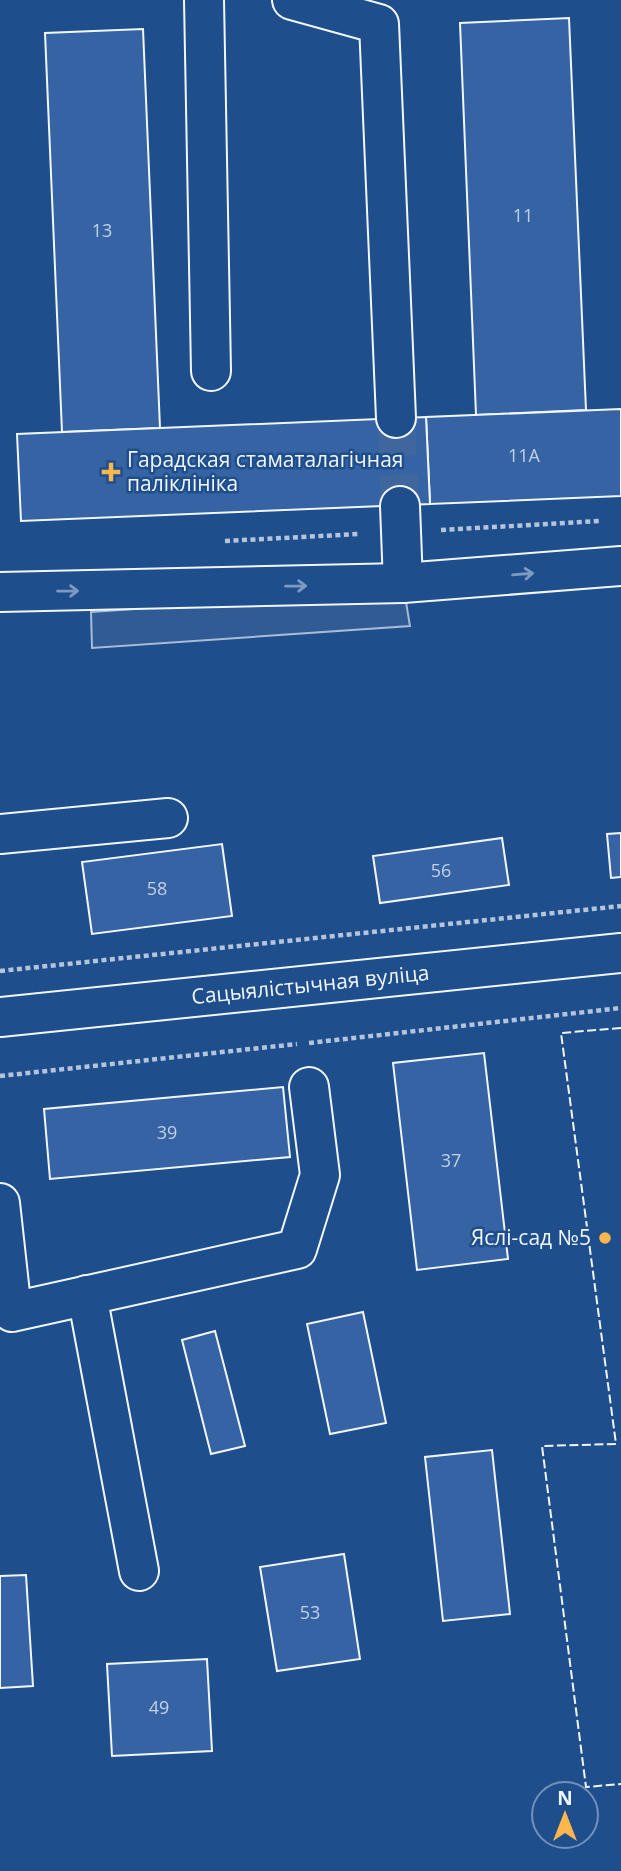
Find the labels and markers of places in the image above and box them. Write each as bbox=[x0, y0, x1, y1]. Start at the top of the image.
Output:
place label: Гарадская стаматалагічная паліклініка bbox=[127, 445, 403, 497]
marker: Гарадская стаматалагічная паліклініка bbox=[101, 462, 121, 482]
place label: Яслі-сад №5 bbox=[471, 1223, 591, 1251]
marker: Яслі-сад №5 bbox=[597, 1230, 613, 1246]

